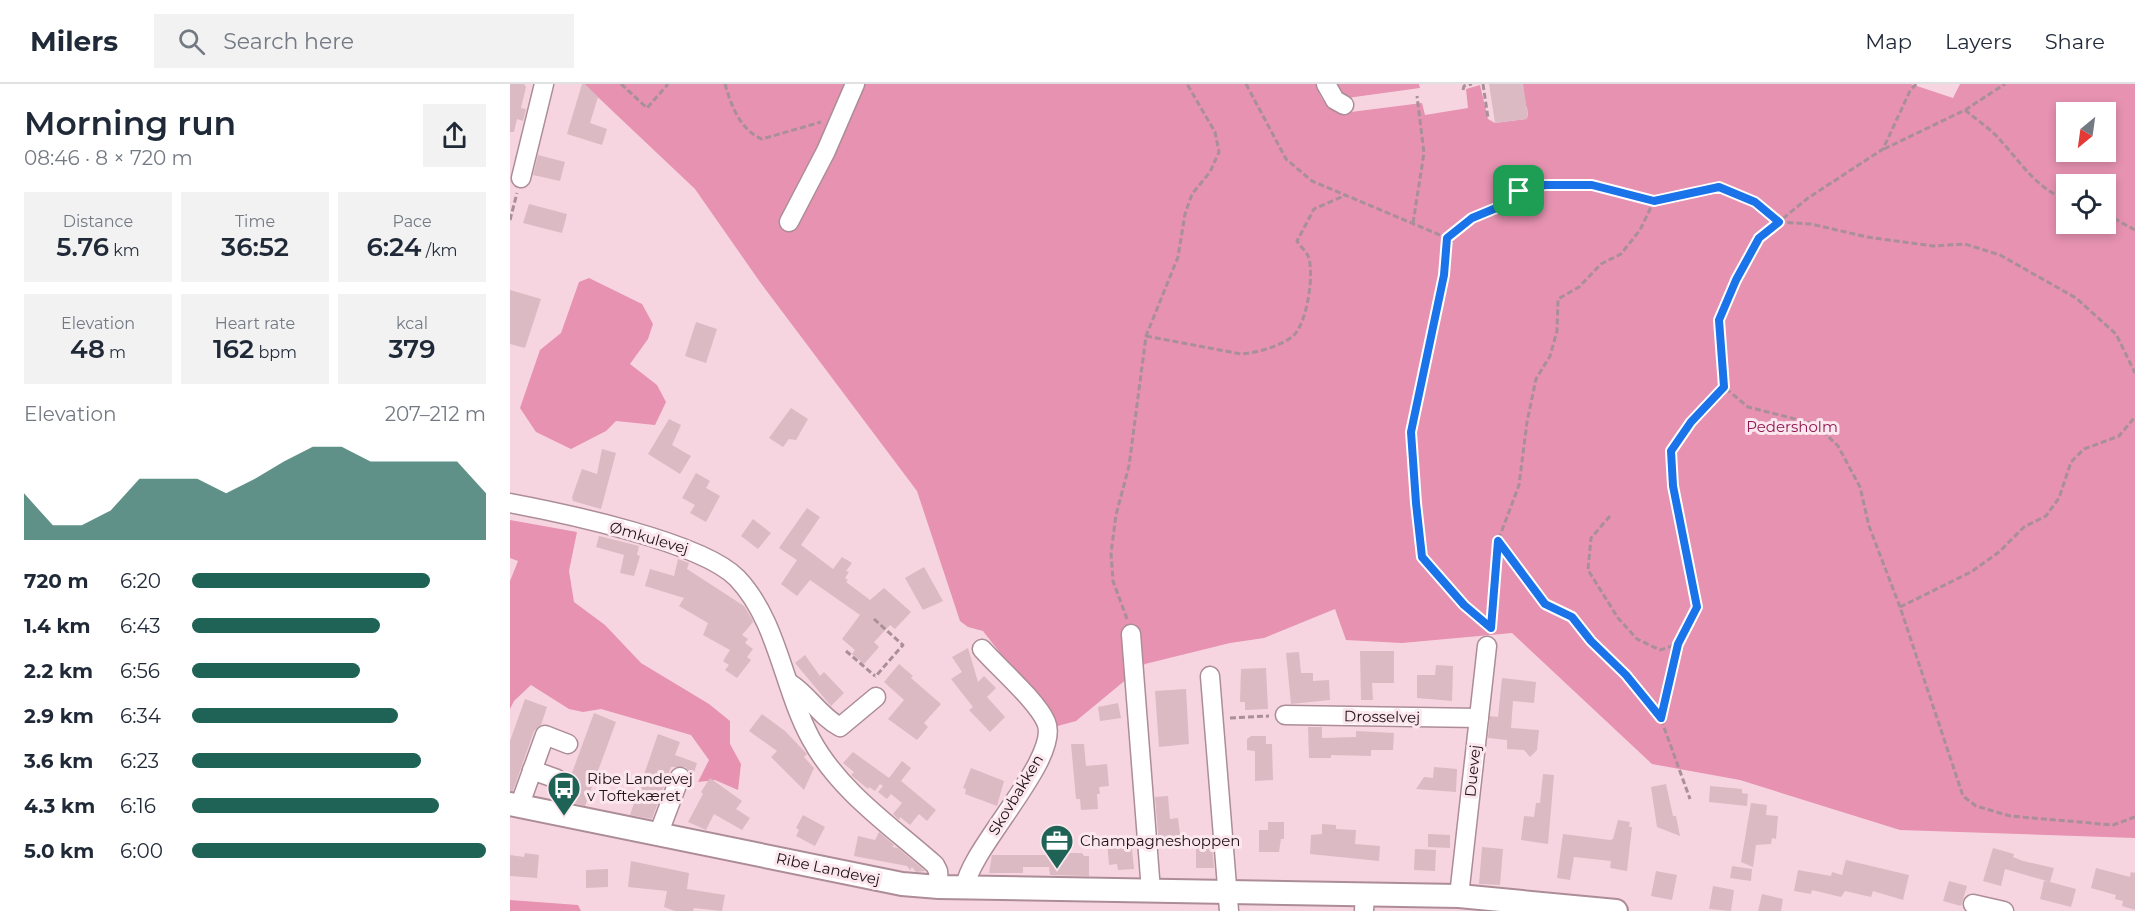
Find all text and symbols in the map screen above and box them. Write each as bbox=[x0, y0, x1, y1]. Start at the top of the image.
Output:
search box bbox=[154, 14, 574, 68]
text: Milers bbox=[30, 24, 118, 58]
icon: search bbox=[175, 25, 208, 58]
text: Search here bbox=[223, 28, 354, 55]
text: Map bbox=[1865, 29, 1912, 54]
text: Layers bbox=[1945, 29, 2012, 54]
text: Share bbox=[2045, 29, 2105, 54]
north arrow bbox=[2056, 102, 2116, 162]
map controls bbox=[2056, 102, 2116, 234]
text: Morning run bbox=[24, 103, 236, 143]
button: share bbox=[423, 104, 486, 167]
text: 08:46 · 8 × 720 m bbox=[24, 146, 193, 170]
pin bbox=[1493, 165, 1544, 216]
icon: arrive bbox=[1502, 174, 1535, 207]
button: locate bbox=[2056, 174, 2116, 234]
text: Distance bbox=[63, 212, 133, 231]
text: Time bbox=[235, 212, 275, 231]
text: Pace bbox=[392, 212, 432, 231]
text: 5.76 bbox=[56, 231, 109, 263]
text: 36:52 bbox=[221, 231, 289, 263]
text: 6:24 bbox=[366, 231, 422, 263]
text: km bbox=[109, 241, 140, 260]
text: /km bbox=[422, 241, 458, 260]
text: Elevation bbox=[61, 314, 135, 333]
text: Heart rate bbox=[215, 314, 295, 333]
text: kcal bbox=[396, 314, 428, 333]
text: 48 bbox=[70, 333, 105, 365]
text: 162 bbox=[213, 333, 254, 365]
text: 379 bbox=[389, 333, 435, 365]
text: m bbox=[105, 343, 126, 362]
text: bpm bbox=[254, 343, 297, 362]
text: Elevation bbox=[24, 402, 116, 426]
text: 207–212 m bbox=[385, 402, 486, 426]
park label: Pedersholm bbox=[1746, 417, 1838, 436]
street label: Ømkulevej bbox=[607, 517, 691, 558]
text: 720 m bbox=[24, 569, 88, 593]
text: 6:20 bbox=[120, 569, 161, 593]
text: 1.4 km bbox=[24, 614, 91, 638]
text: 6:43 bbox=[120, 614, 161, 638]
text: 2.2 km bbox=[24, 659, 93, 683]
text: 6:56 bbox=[120, 659, 160, 683]
text: 2.9 km bbox=[24, 704, 94, 728]
text: 6:34 bbox=[120, 704, 161, 728]
street label: Drosselvej bbox=[1344, 706, 1420, 727]
street label: Duevej bbox=[1460, 744, 1485, 798]
text: 3.6 km bbox=[24, 749, 93, 773]
text: 6:23 bbox=[120, 749, 159, 773]
street label: Skovbakken bbox=[984, 751, 1047, 839]
place label: Ribe Landevej v Toftekæret bbox=[587, 769, 693, 805]
bus stop icon: Ribe Landevej v Toftekæret bbox=[546, 770, 582, 817]
text: 4.3 km bbox=[24, 794, 95, 818]
text: 6:16 bbox=[120, 794, 156, 818]
office icon: Champagneshoppen bbox=[1039, 823, 1075, 870]
place label: Champagneshoppen bbox=[1080, 831, 1240, 850]
text: 5.0 km bbox=[24, 839, 94, 863]
text: 6:00 bbox=[120, 839, 163, 863]
street label: Ribe Landevej bbox=[774, 848, 882, 889]

